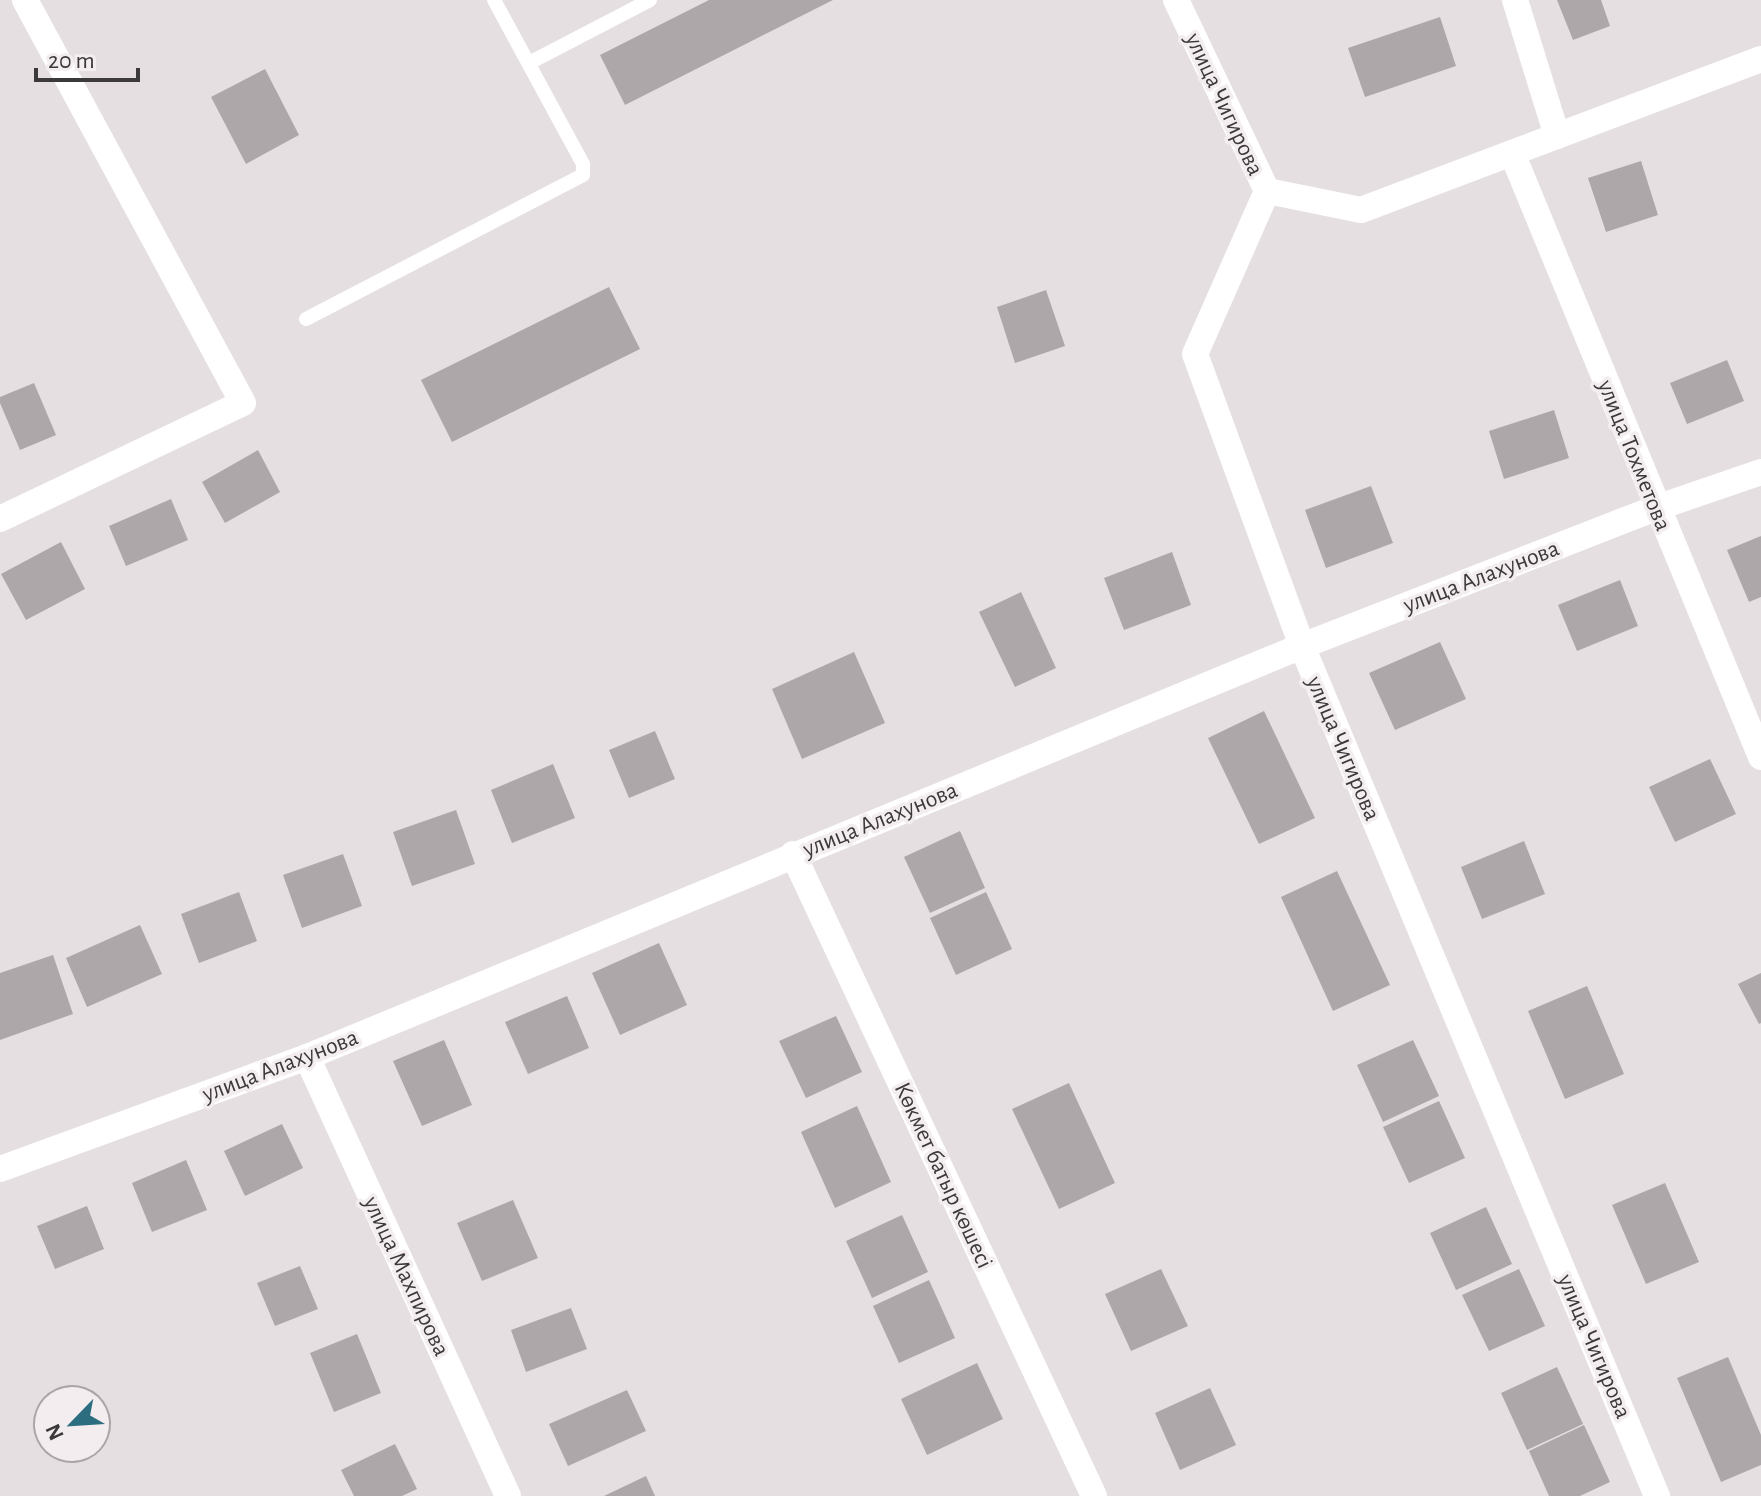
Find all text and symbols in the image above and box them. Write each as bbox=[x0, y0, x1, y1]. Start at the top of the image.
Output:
street label: улица Чигирова bbox=[1180, 29, 1268, 179]
scale bar bbox=[36, 32, 138, 82]
text: 20 m bbox=[48, 49, 95, 73]
street label: улица Тохметова bbox=[1593, 376, 1675, 534]
street label: улица Алахунова bbox=[1399, 536, 1563, 618]
street label: улица Чигирова bbox=[1302, 672, 1384, 824]
street label: улица Алахунова bbox=[799, 778, 961, 862]
street label: улица Алахунова bbox=[198, 1025, 362, 1107]
street label: Көкмет батыр көшесі bbox=[889, 1079, 997, 1272]
street label: улица Махпирова bbox=[358, 1192, 454, 1360]
street label: улица Чигирова bbox=[1553, 1270, 1635, 1422]
north arrow bbox=[32, 1384, 112, 1464]
text: N bbox=[42, 1420, 68, 1444]

